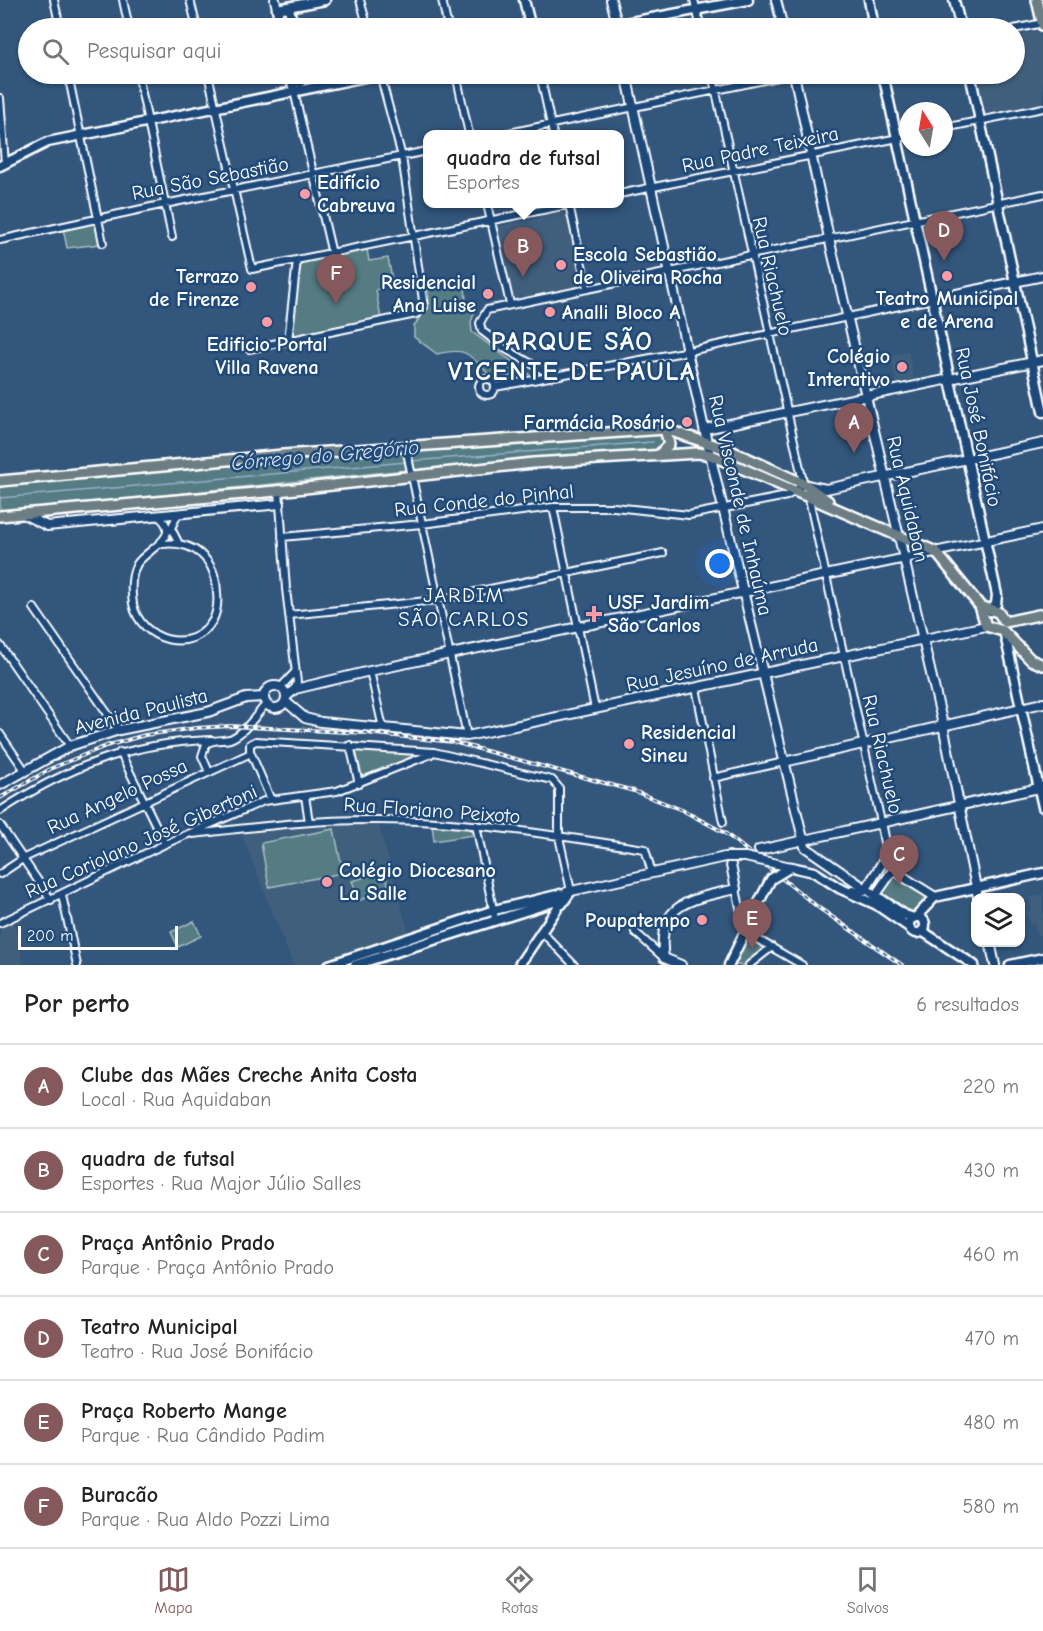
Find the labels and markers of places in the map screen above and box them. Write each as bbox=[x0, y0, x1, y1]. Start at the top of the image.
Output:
place label: Edifício Cabreuva bbox=[317, 171, 396, 217]
marker: Edifício Cabreuva bbox=[298, 187, 312, 201]
pin: D bbox=[924, 212, 964, 261]
pin: B bbox=[504, 228, 542, 277]
place label: Escola Sebastião de Oliveira Rocha bbox=[573, 243, 722, 289]
pin: F bbox=[316, 254, 356, 304]
marker: Escola Sebastião de Oliveira Rocha bbox=[554, 258, 568, 272]
place label: Terrazo de Firenze bbox=[149, 265, 239, 311]
marker: Teatro Municipal e de Arena bbox=[940, 269, 954, 283]
place label: Residencial Ana Luise bbox=[381, 271, 476, 317]
marker: Terrazo de Firenze bbox=[244, 280, 258, 294]
marker: Residencial Ana Luise bbox=[481, 287, 495, 301]
place label: Teatro Municipal e de Arena bbox=[876, 287, 1018, 333]
place label: Analli Bloco A bbox=[562, 301, 681, 324]
marker: Analli Bloco A bbox=[543, 305, 557, 319]
marker: Edificio Portal Villa Ravena bbox=[260, 315, 274, 329]
place label: Edificio Portal Villa Ravena bbox=[207, 333, 327, 379]
place label: Colégio Interativo bbox=[808, 345, 890, 391]
marker: Colégio Interativo bbox=[895, 360, 909, 374]
pin: A bbox=[834, 404, 874, 453]
place label: Farmácia Rosário bbox=[524, 411, 675, 434]
marker: Farmácia Rosário bbox=[680, 415, 694, 429]
place label: USF Jardim São Carlos bbox=[608, 591, 709, 637]
marker: USF Jardim São Carlos bbox=[585, 605, 603, 623]
place label: Residencial Sineu bbox=[641, 721, 736, 767]
marker: Residencial Sineu bbox=[622, 737, 636, 751]
pin: C bbox=[880, 836, 918, 885]
place label: Colégio Diocesano La Salle bbox=[339, 859, 496, 905]
marker: Colégio Diocesano La Salle bbox=[320, 875, 334, 889]
pin: E bbox=[732, 900, 771, 949]
place label: Poupatempo bbox=[585, 909, 690, 932]
marker: Poupatempo bbox=[695, 913, 709, 927]

